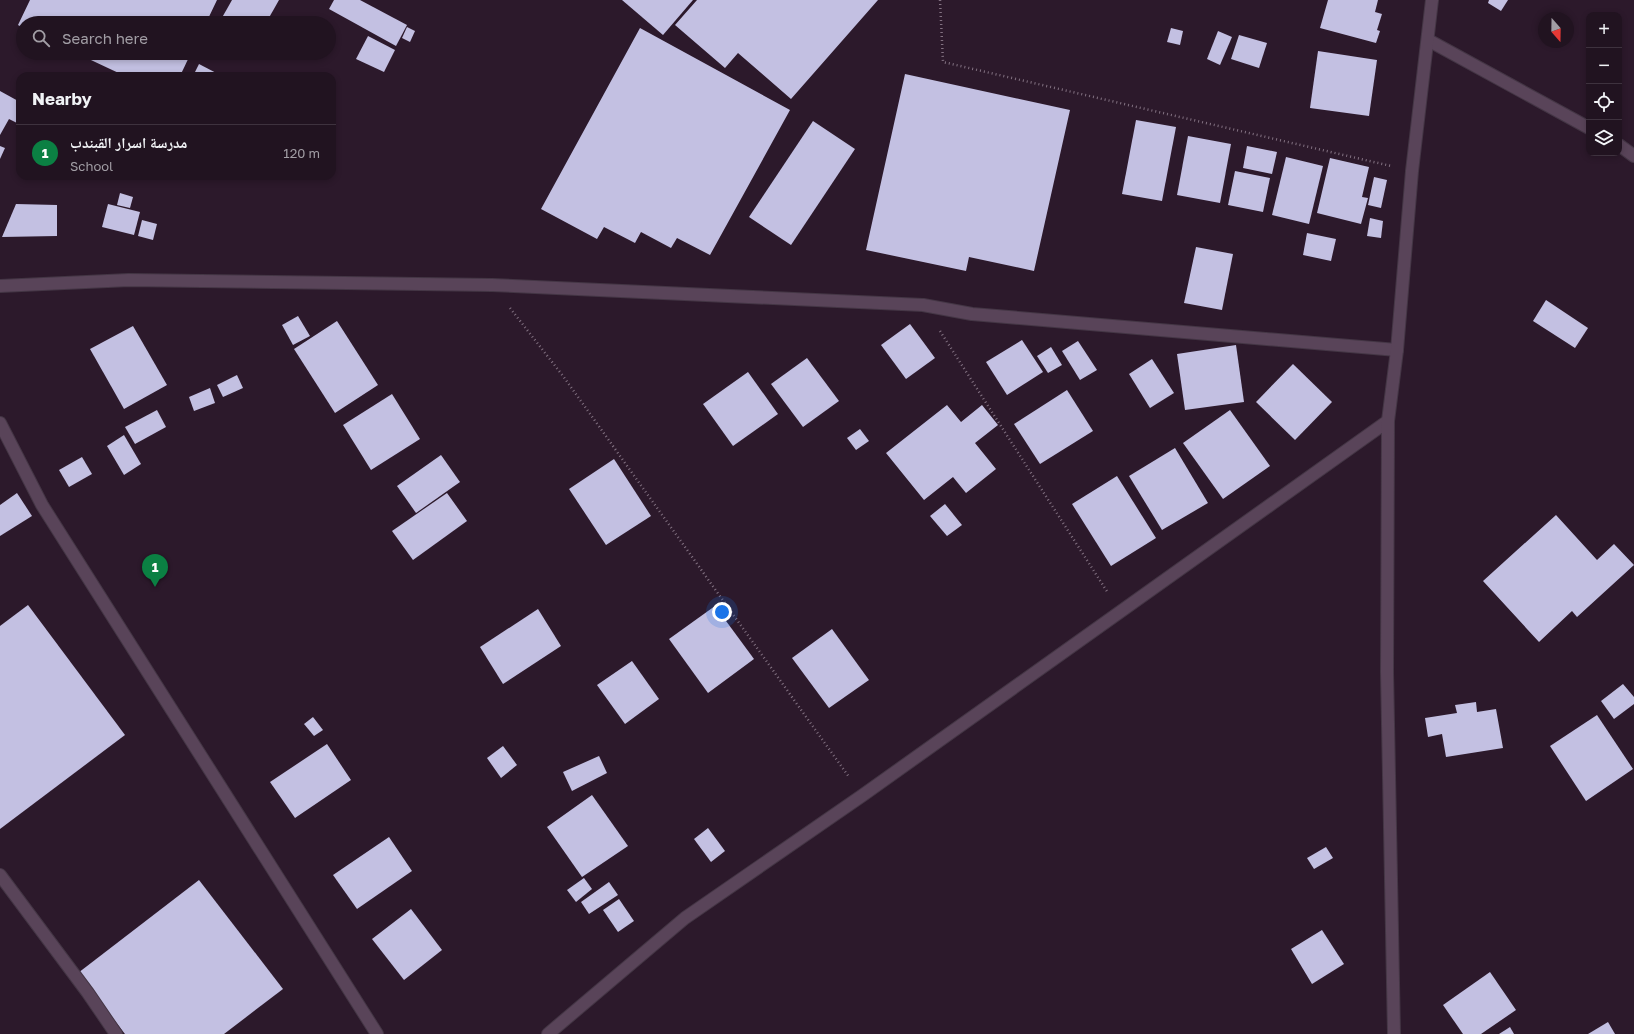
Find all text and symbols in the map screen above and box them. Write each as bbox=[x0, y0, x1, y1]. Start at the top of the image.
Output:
north arrow bbox=[1538, 12, 1574, 48]
map controls bbox=[1586, 12, 1622, 156]
button: + bbox=[1586, 12, 1622, 48]
search box bbox=[16, 16, 336, 60]
icon: search bbox=[30, 27, 52, 49]
text: Search here bbox=[62, 29, 148, 47]
button: − bbox=[1586, 48, 1622, 84]
button: locate bbox=[1586, 84, 1622, 120]
text: Nearby bbox=[32, 88, 92, 109]
button: layers bbox=[1586, 120, 1622, 156]
text: مدرسة اسرار القبندب bbox=[70, 133, 187, 151]
text: 1 bbox=[42, 145, 48, 161]
text: 120 m bbox=[283, 145, 320, 161]
text: School bbox=[70, 158, 113, 174]
pin: 1 bbox=[142, 554, 168, 587]
your location bbox=[712, 602, 732, 622]

